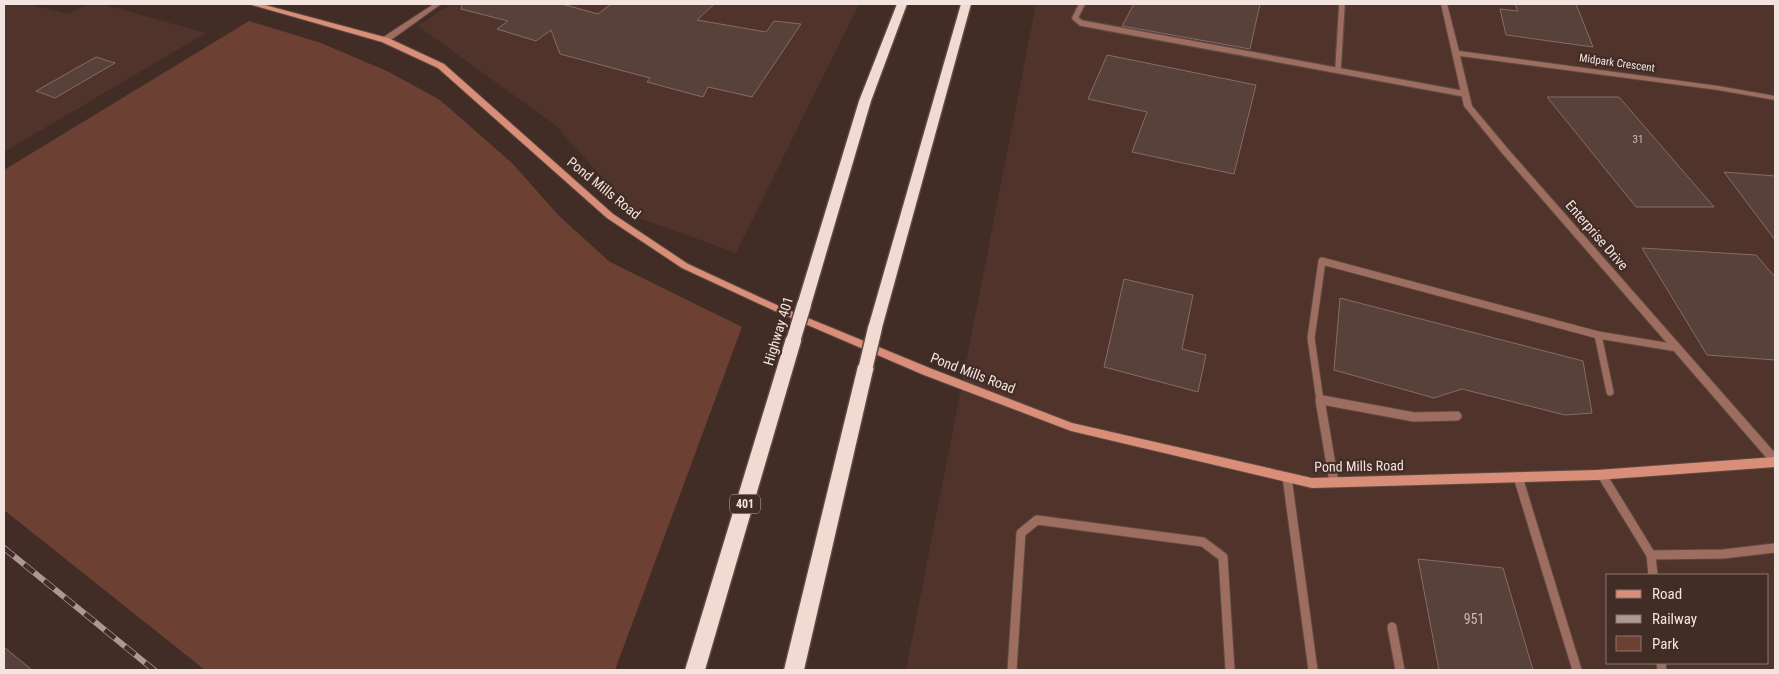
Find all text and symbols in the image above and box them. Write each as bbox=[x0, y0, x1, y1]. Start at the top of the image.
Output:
street label: Midpark Crescent bbox=[1578, 51, 1656, 75]
house number: 31 bbox=[1633, 133, 1643, 146]
street label: Pond Mills Road bbox=[564, 154, 644, 222]
street label: Enterprise Drive bbox=[1562, 197, 1632, 273]
street label: Highway 401 bbox=[760, 295, 796, 367]
street label: Pond Mills Road bbox=[928, 349, 1018, 397]
street label: Pond Mills Road bbox=[1314, 457, 1404, 475]
road number: 401 bbox=[730, 494, 760, 514]
legend bbox=[1606, 574, 1769, 664]
text: Road bbox=[1652, 585, 1682, 603]
text: Railway bbox=[1652, 610, 1697, 628]
house number: 951 bbox=[1464, 611, 1484, 627]
text: Park bbox=[1652, 635, 1679, 653]

